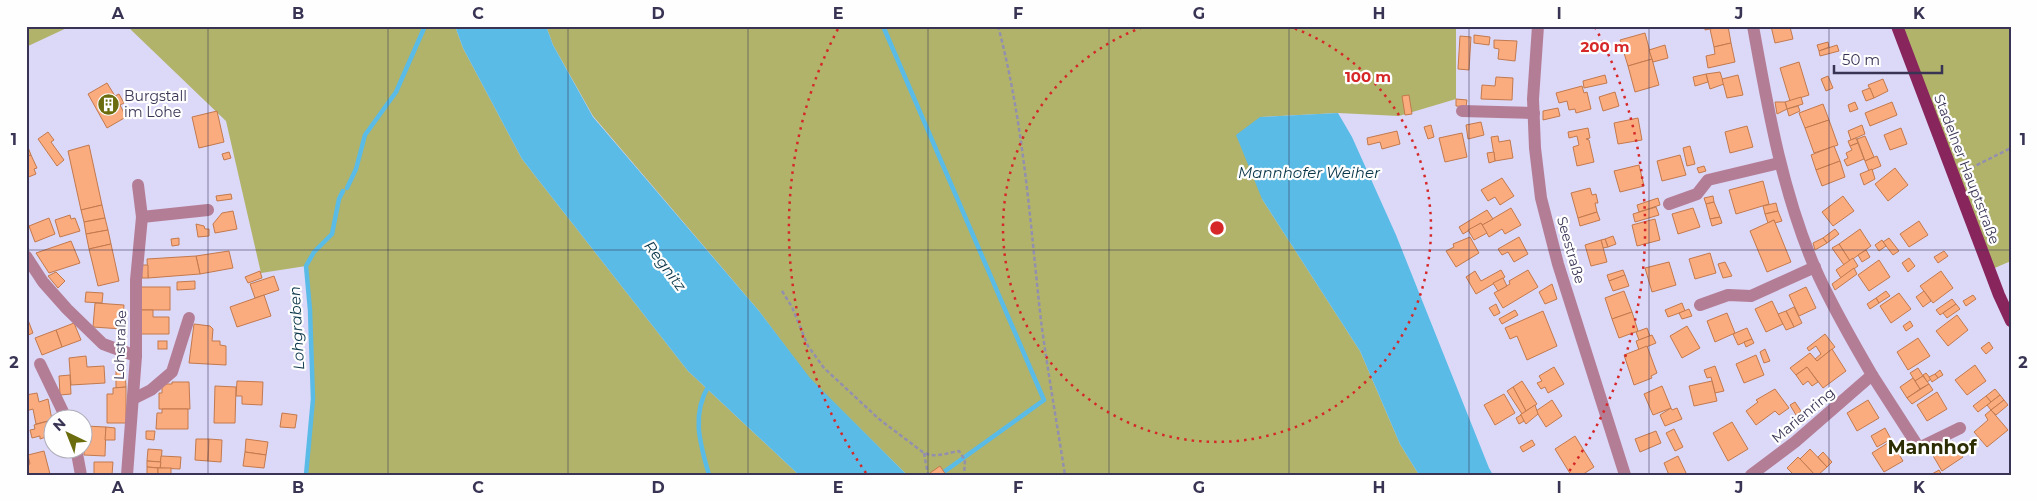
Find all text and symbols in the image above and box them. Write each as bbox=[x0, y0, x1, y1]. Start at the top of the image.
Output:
text: A bbox=[111, 4, 125, 23]
text: B bbox=[292, 4, 304, 23]
text: C bbox=[472, 4, 484, 23]
text: D bbox=[651, 4, 665, 23]
text: E bbox=[833, 4, 843, 23]
text: F bbox=[1013, 4, 1023, 23]
text: G bbox=[1193, 4, 1205, 23]
text: H bbox=[1373, 4, 1385, 23]
text: I bbox=[1556, 4, 1562, 23]
text: J bbox=[1734, 4, 1743, 23]
text: K bbox=[1913, 4, 1926, 23]
text: 200 m bbox=[1580, 37, 1630, 56]
scale bar bbox=[1834, 42, 1942, 74]
text: 50 m bbox=[1842, 50, 1880, 69]
text: 100 m bbox=[1345, 67, 1391, 86]
place label: Burgstall im Lohe bbox=[124, 87, 187, 121]
building icon: Burgstall im Lohe bbox=[96, 92, 120, 116]
street label: Stadelner Hauptstraße bbox=[1930, 92, 2004, 246]
text: 1 bbox=[11, 130, 17, 149]
text: 1 bbox=[2020, 130, 2026, 149]
water label: Mannhofer Weiher bbox=[1238, 163, 1381, 182]
street label: Seestraße bbox=[1553, 214, 1589, 286]
centre of rings bbox=[1208, 219, 1226, 237]
water label: Regnitz bbox=[640, 237, 691, 295]
water label: Lohgraben bbox=[285, 286, 308, 370]
street label: Lohstraße bbox=[110, 310, 130, 380]
text: 2 bbox=[9, 353, 19, 372]
text: 2 bbox=[2018, 353, 2028, 372]
street label: Marienring bbox=[1768, 383, 1838, 447]
north arrow bbox=[42, 408, 92, 458]
text: N bbox=[49, 414, 69, 435]
district label: Mannhof bbox=[1887, 436, 1977, 459]
text: A bbox=[111, 478, 125, 497]
text: B bbox=[292, 478, 304, 497]
text: C bbox=[472, 478, 484, 497]
text: D bbox=[651, 478, 665, 497]
text: E bbox=[833, 478, 843, 497]
text: F bbox=[1013, 478, 1023, 497]
text: G bbox=[1193, 478, 1205, 497]
text: H bbox=[1373, 478, 1385, 497]
text: I bbox=[1556, 478, 1562, 497]
text: J bbox=[1734, 478, 1743, 497]
text: K bbox=[1913, 478, 1926, 497]

